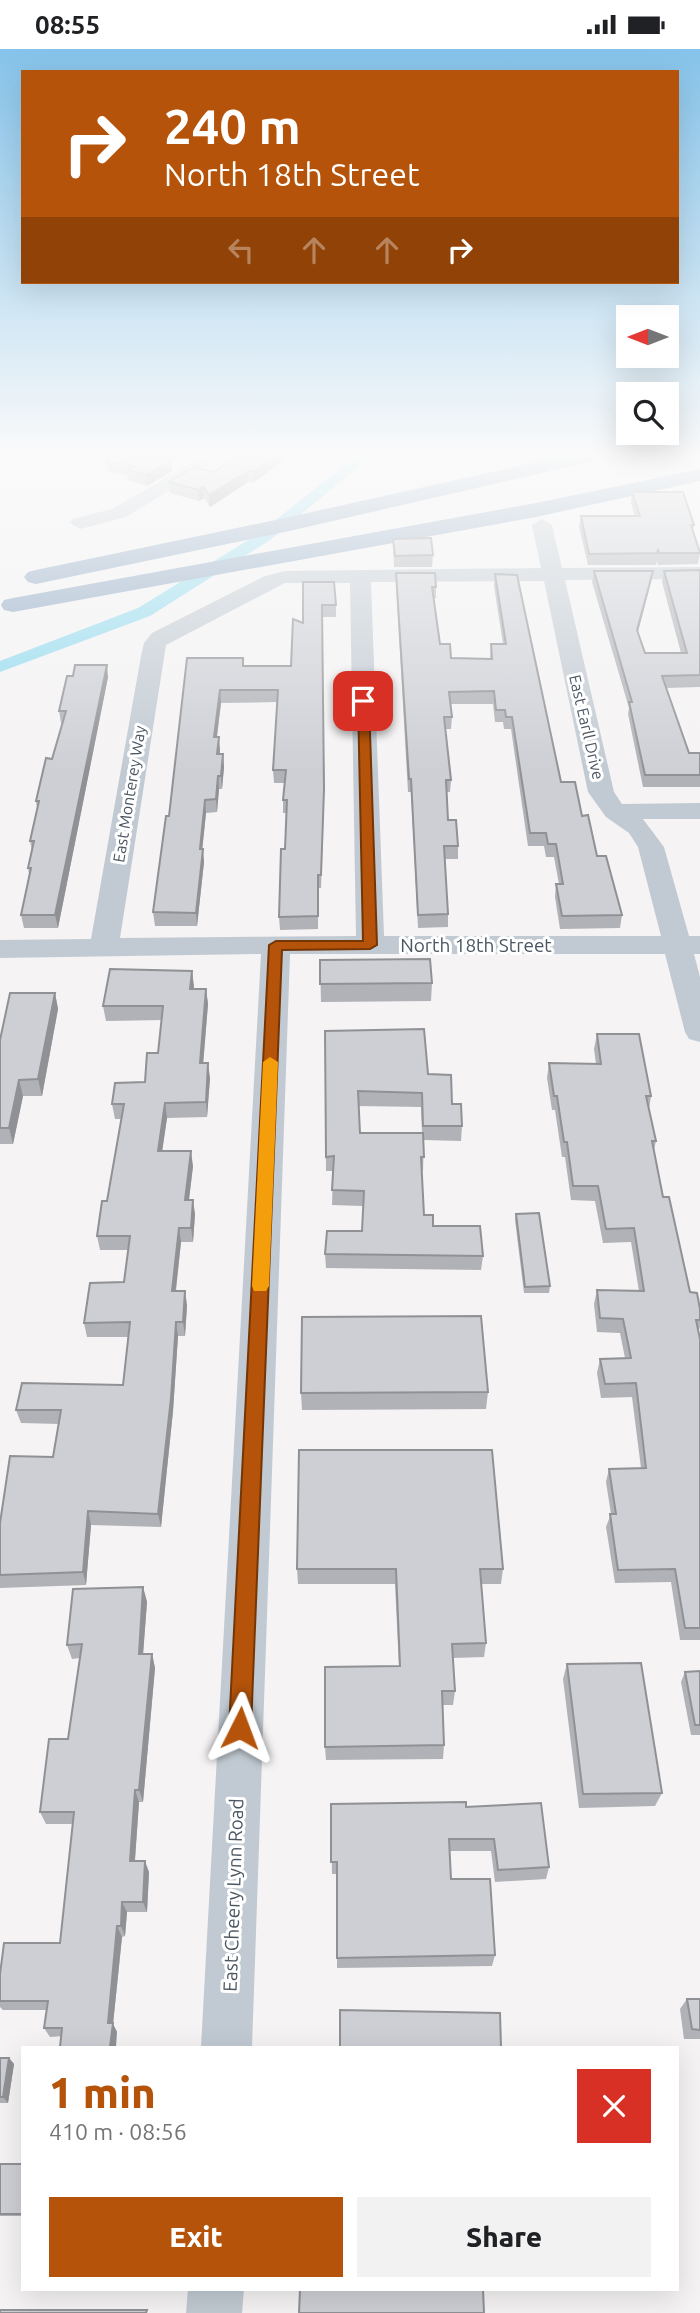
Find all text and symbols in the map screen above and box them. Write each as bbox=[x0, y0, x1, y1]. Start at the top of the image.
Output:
text: 08:55 bbox=[35, 10, 100, 39]
icon: right bbox=[49, 98, 140, 189]
text: 240 m bbox=[164, 98, 301, 153]
text: North 18th Street bbox=[164, 156, 420, 192]
icon: left bbox=[222, 231, 260, 269]
icon: ahead bbox=[295, 231, 333, 269]
icon: ahead bbox=[368, 231, 406, 269]
icon: right bbox=[441, 231, 479, 269]
north arrow bbox=[616, 305, 679, 367]
map controls bbox=[616, 305, 679, 445]
button: search bbox=[616, 382, 679, 445]
pin bbox=[333, 671, 393, 731]
street label: East Earll Drive bbox=[566, 673, 608, 781]
icon: arrive bbox=[344, 682, 382, 720]
street label: East Monterey Way bbox=[109, 724, 149, 864]
street label: North 18th Street bbox=[400, 934, 552, 956]
position arrow bbox=[203, 1691, 277, 1765]
street label: East Cheery Lynn Road bbox=[219, 1798, 247, 1992]
text: 1 min bbox=[49, 2069, 156, 2116]
button: close bbox=[577, 2069, 651, 2143]
text: 410 m · 08:56 bbox=[49, 2119, 187, 2144]
button: Exit bbox=[49, 2197, 343, 2277]
button: Share bbox=[357, 2197, 651, 2277]

